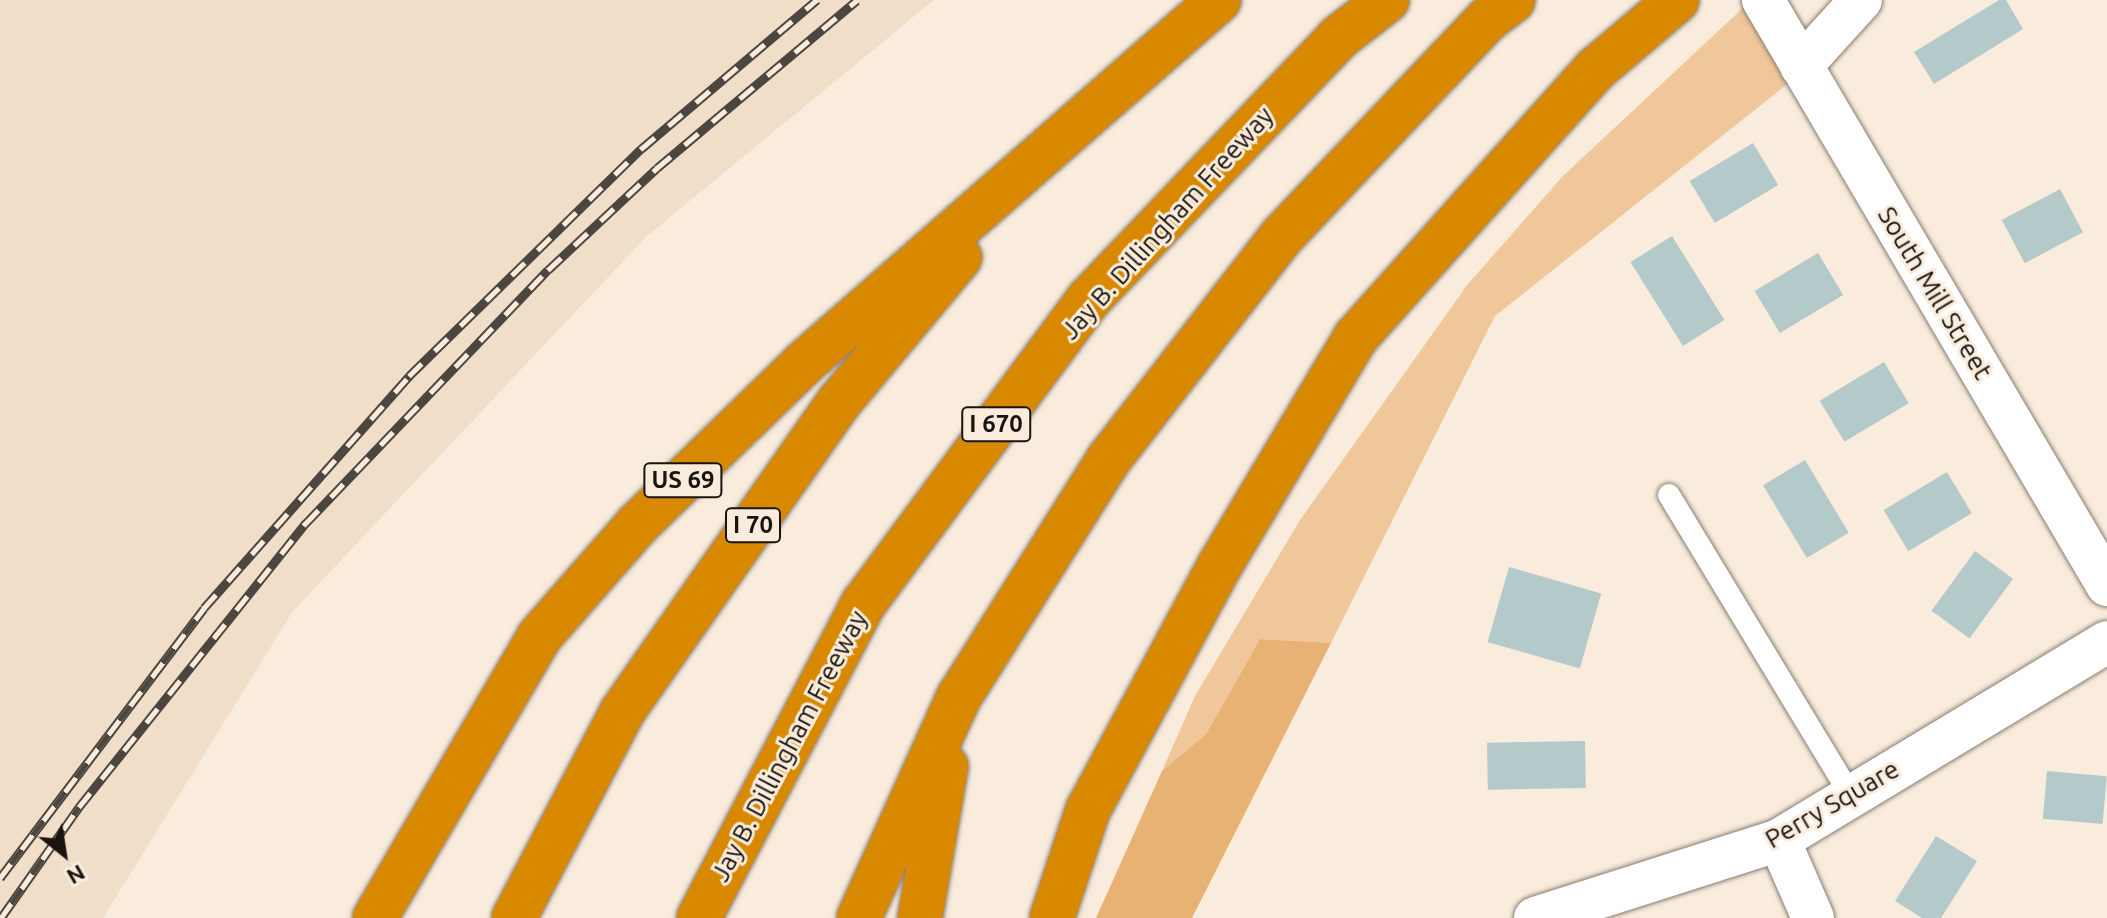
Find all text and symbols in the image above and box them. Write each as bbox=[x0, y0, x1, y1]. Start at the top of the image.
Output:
street label: Jay B. Dillingham Freeway bbox=[1054, 100, 1280, 346]
street label: South Mill Street bbox=[1871, 201, 1999, 385]
road number: I 670 bbox=[960, 404, 1032, 444]
road number: US 69 bbox=[643, 460, 723, 500]
road number: I 70 bbox=[725, 505, 781, 545]
street label: Jay B. Dillingham Freeway bbox=[704, 605, 874, 887]
street label: Perry Square bbox=[1760, 753, 1904, 855]
north arrow bbox=[24, 814, 104, 894]
text: N bbox=[63, 860, 90, 890]

